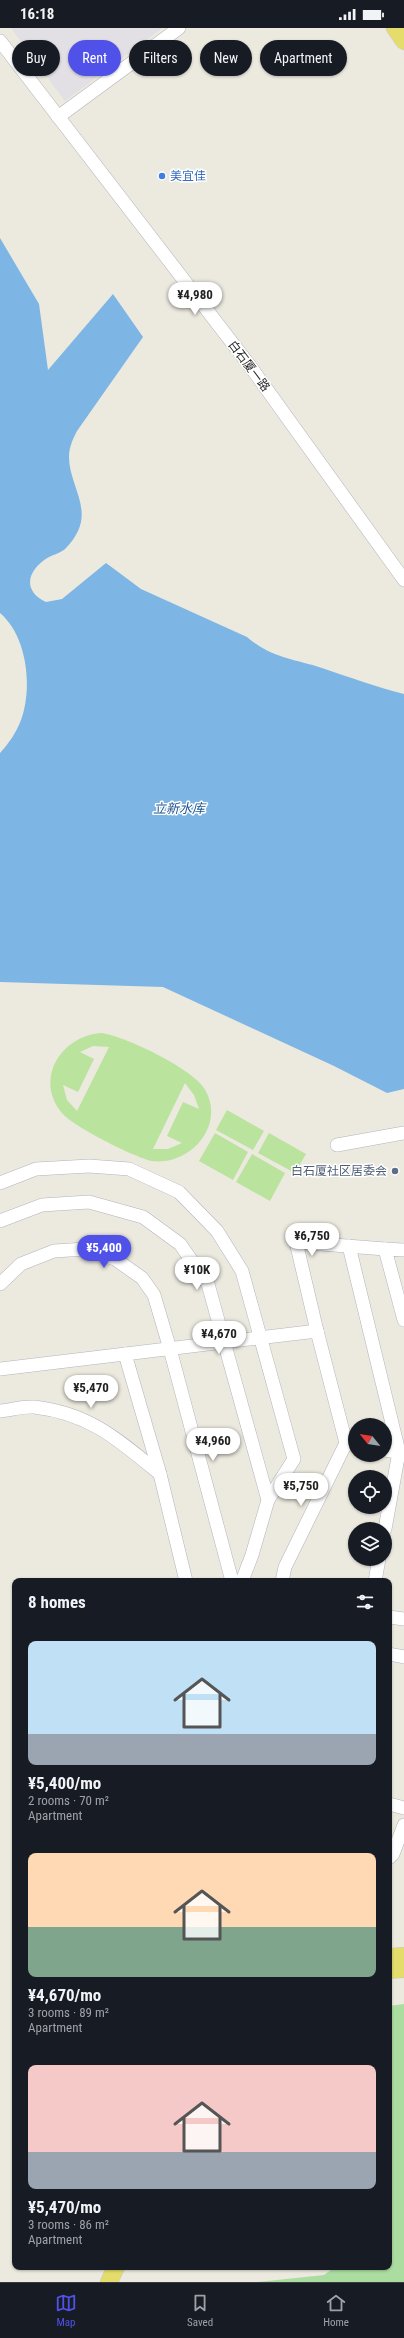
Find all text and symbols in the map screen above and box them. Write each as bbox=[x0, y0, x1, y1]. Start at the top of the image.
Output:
text: 16:18 bbox=[20, 5, 54, 23]
chip: Buy bbox=[12, 40, 60, 76]
chip: Rent bbox=[68, 40, 121, 76]
chip: Filters bbox=[129, 40, 192, 76]
chip: New bbox=[200, 40, 252, 76]
chip: Apartment bbox=[260, 40, 347, 76]
place label: 美宜佳 bbox=[170, 169, 206, 183]
marker: 美宜佳 bbox=[157, 171, 167, 181]
pin: ¥4,980 bbox=[162, 282, 228, 316]
text: ¥4,980 bbox=[177, 287, 213, 302]
street label: 白石厦一路 bbox=[225, 338, 273, 394]
water label: 立新水库 bbox=[153, 801, 207, 816]
place label: 白石厦社区居委会 bbox=[291, 1164, 387, 1178]
marker: 白石厦社区居委会 bbox=[390, 1166, 400, 1176]
pin: ¥6,750 bbox=[279, 1223, 345, 1257]
text: ¥6,750 bbox=[294, 1228, 330, 1243]
pin: ¥5,400 bbox=[71, 1235, 137, 1269]
text: ¥5,400 bbox=[86, 1240, 122, 1255]
pin: ¥10K bbox=[173, 1257, 221, 1291]
text: ¥10K bbox=[184, 1262, 210, 1277]
pin: ¥4,670 bbox=[186, 1321, 252, 1355]
text: ¥4,670 bbox=[201, 1326, 237, 1341]
pin: ¥5,470 bbox=[58, 1375, 124, 1409]
text: ¥5,470 bbox=[73, 1380, 109, 1395]
north arrow bbox=[348, 1418, 392, 1462]
map controls bbox=[348, 1418, 392, 1566]
pin: ¥4,960 bbox=[180, 1428, 246, 1462]
text: ¥4,960 bbox=[195, 1433, 231, 1448]
button: locate bbox=[348, 1470, 392, 1514]
pin: ¥5,750 bbox=[268, 1473, 334, 1507]
text: ¥5,750 bbox=[283, 1478, 319, 1493]
button: layers bbox=[348, 1522, 392, 1566]
icon: filters bbox=[354, 1591, 376, 1613]
text: 8 homes bbox=[28, 1592, 86, 1612]
icon: home bbox=[166, 1667, 238, 1739]
text: ¥5,400/mo bbox=[28, 1773, 101, 1793]
text: 2 rooms · 70 m² bbox=[28, 1793, 109, 1808]
text: Apartment bbox=[28, 1808, 82, 1823]
icon: home bbox=[166, 1879, 238, 1951]
text: ¥4,670/mo bbox=[28, 1985, 101, 2005]
text: 3 rooms · 89 m² bbox=[28, 2005, 109, 2020]
text: Apartment bbox=[28, 2020, 82, 2035]
icon: home bbox=[166, 2091, 238, 2163]
text: ¥5,470/mo bbox=[28, 2197, 101, 2217]
text: 3 rooms · 86 m² bbox=[28, 2217, 109, 2232]
text: Apartment bbox=[28, 2232, 82, 2247]
tab: Map bbox=[55, 2292, 77, 2329]
tab: Saved bbox=[187, 2292, 213, 2329]
tab: Home bbox=[323, 2292, 349, 2329]

